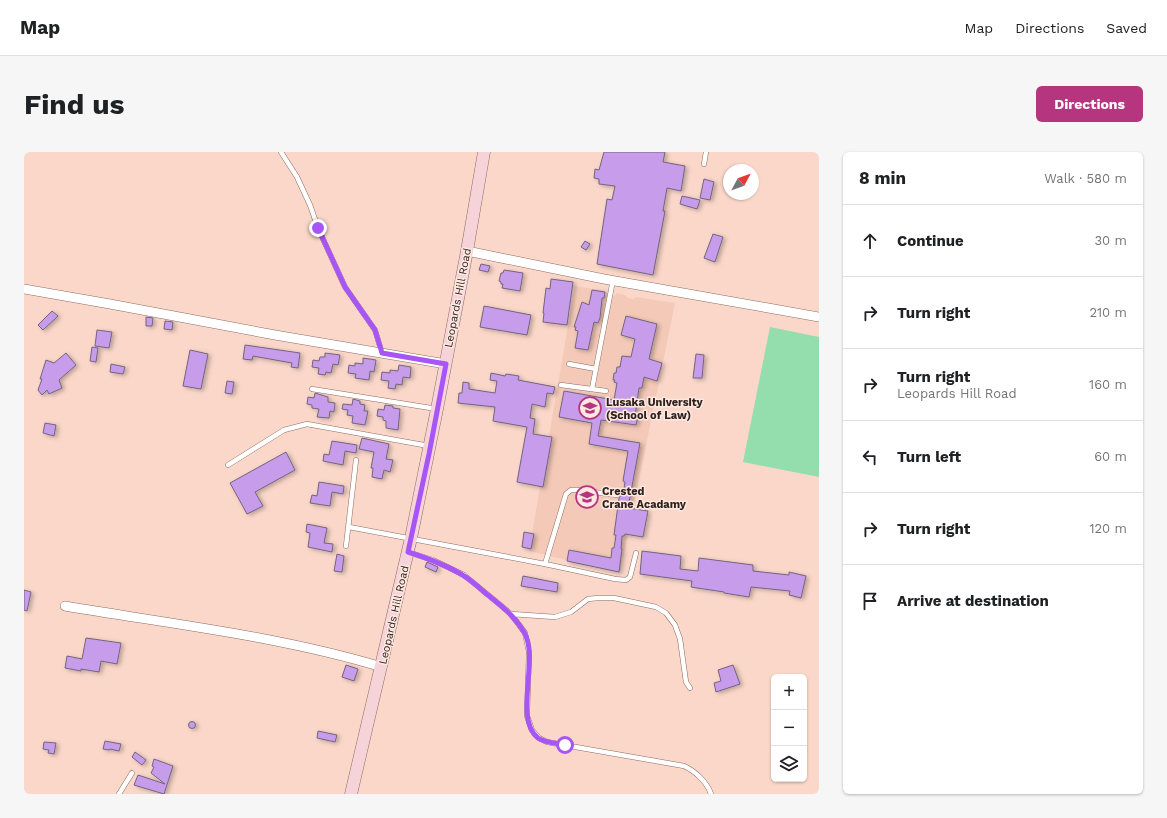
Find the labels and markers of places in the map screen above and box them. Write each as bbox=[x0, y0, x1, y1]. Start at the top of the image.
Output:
school or university icon: Lusaka University (School of Law) bbox=[577, 395, 603, 421]
place label: Lusaka University (School of Law) bbox=[606, 396, 704, 422]
school or university icon: Crested Crane Acadamy bbox=[574, 484, 600, 510]
place label: Crested Crane Acadamy bbox=[602, 485, 687, 511]

